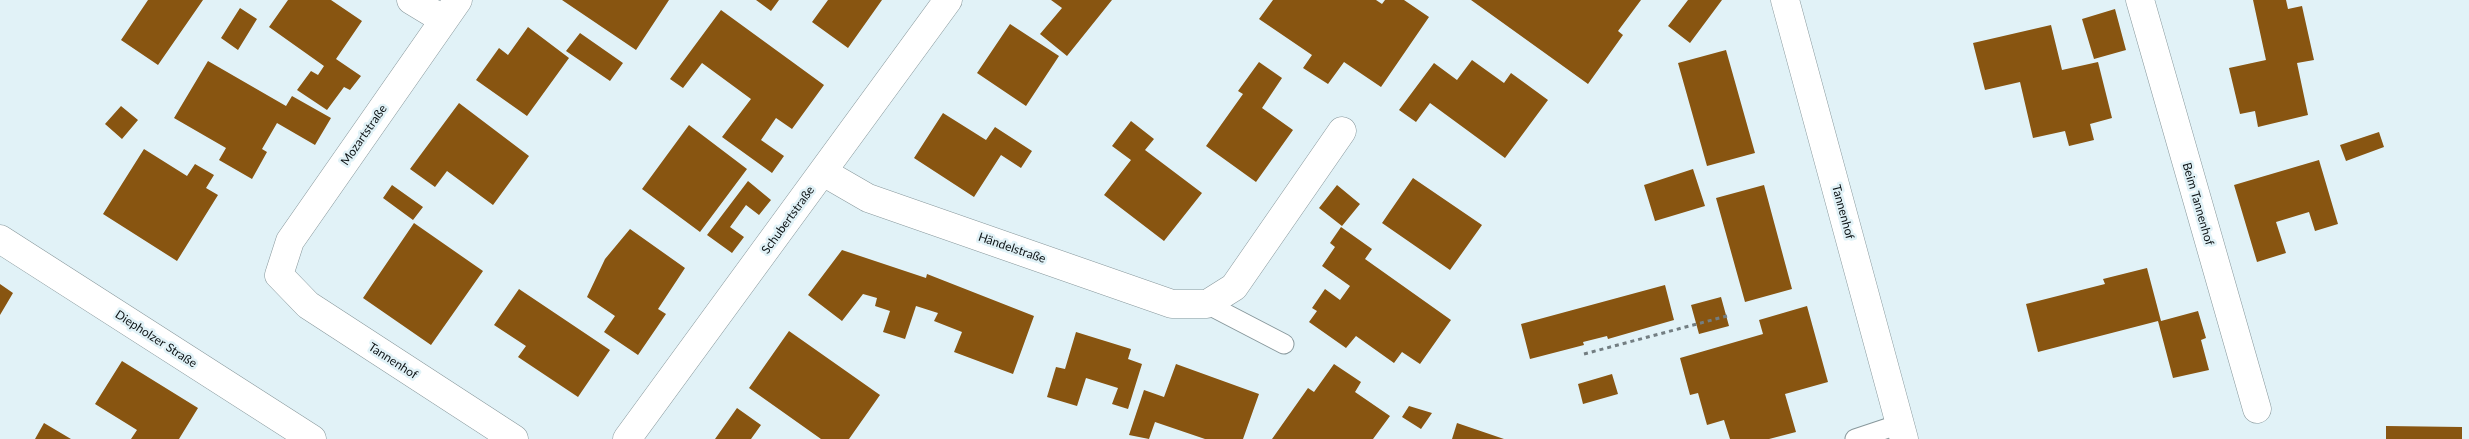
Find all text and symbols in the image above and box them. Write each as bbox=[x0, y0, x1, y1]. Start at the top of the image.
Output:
street label: Mozartstraße bbox=[338, 102, 390, 168]
street label: Beim Tannenhof bbox=[2179, 161, 2217, 247]
street label: Schubertstraße bbox=[759, 183, 817, 257]
street label: Tannenhof bbox=[1829, 183, 1857, 241]
street label: Händelstraße bbox=[976, 230, 1048, 266]
street label: Diepholzer Straße bbox=[112, 307, 200, 371]
street label: Tannenhof bbox=[366, 340, 420, 382]

